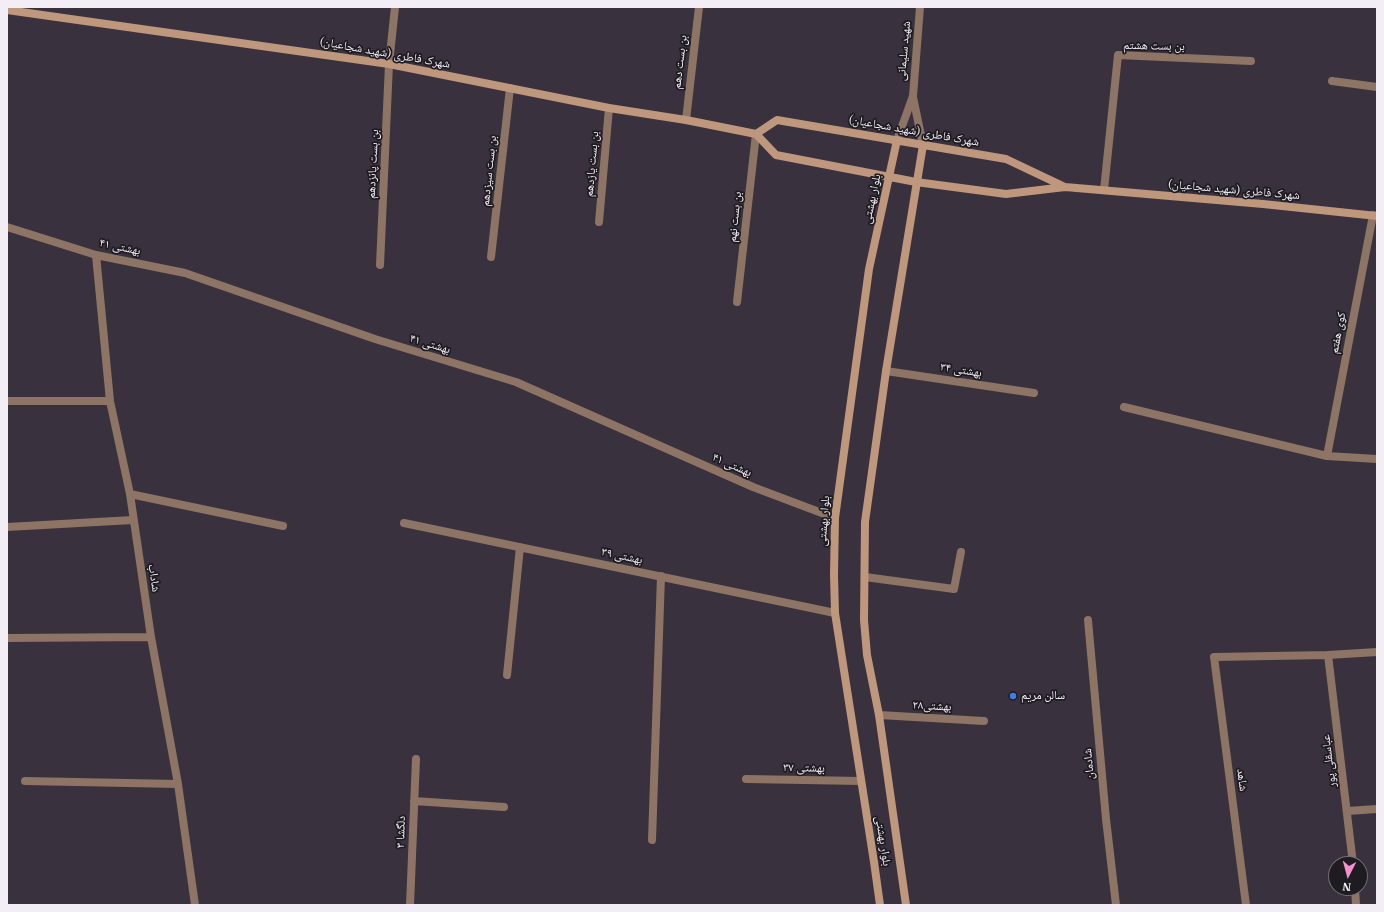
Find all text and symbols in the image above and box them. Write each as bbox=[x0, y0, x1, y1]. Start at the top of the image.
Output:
street label: شهید سلیمانی bbox=[894, 21, 914, 81]
street label: شهرک فاطری (شهید شجاعیان) bbox=[319, 34, 451, 72]
street label: بن بست دهم bbox=[670, 34, 690, 90]
street label: بن بست هشتم bbox=[1123, 38, 1185, 54]
street label: شهرک فاطری (شهید شجاعیان) bbox=[848, 112, 980, 150]
street label: بن بست پانزدهم bbox=[364, 129, 382, 199]
street label: بن بست یازدهم bbox=[582, 130, 602, 198]
street label: بن بست سیزدهم bbox=[478, 135, 500, 207]
street label: بلوار بهشتی bbox=[860, 173, 884, 225]
street label: شهرک فاطری (شهید شجاعیان) bbox=[1167, 177, 1301, 203]
street label: بن بست نهم bbox=[725, 191, 745, 243]
street label: بهشتی ۴۱ bbox=[98, 236, 142, 258]
street label: کوی هفتم bbox=[1327, 311, 1349, 355]
street label: بهشتی ۴۱ bbox=[408, 331, 452, 357]
street label: بهشتی ۳۴ bbox=[939, 360, 983, 380]
street label: بهشتی ۴۱ bbox=[710, 450, 754, 480]
street label: بلوار بهشتی bbox=[815, 495, 833, 547]
street label: بهشتی ۳۹ bbox=[600, 545, 644, 567]
street label: شاداب bbox=[145, 563, 163, 593]
place label: سالن مریم bbox=[1021, 689, 1065, 703]
marker: سالن مریم bbox=[1008, 691, 1018, 701]
street label: بهشتی۲۸ bbox=[912, 698, 952, 714]
street label: عباسقلی پور bbox=[1319, 734, 1339, 788]
street label: شادمان bbox=[1080, 748, 1098, 780]
street label: بهشتی ٣٧ bbox=[783, 760, 825, 776]
street label: شاهد bbox=[1233, 768, 1251, 792]
street label: بلوار بهشتی bbox=[872, 815, 894, 867]
street label: دلگشا ۳ bbox=[393, 816, 409, 848]
north arrow bbox=[1328, 856, 1368, 896]
text: N bbox=[1342, 880, 1352, 894]

